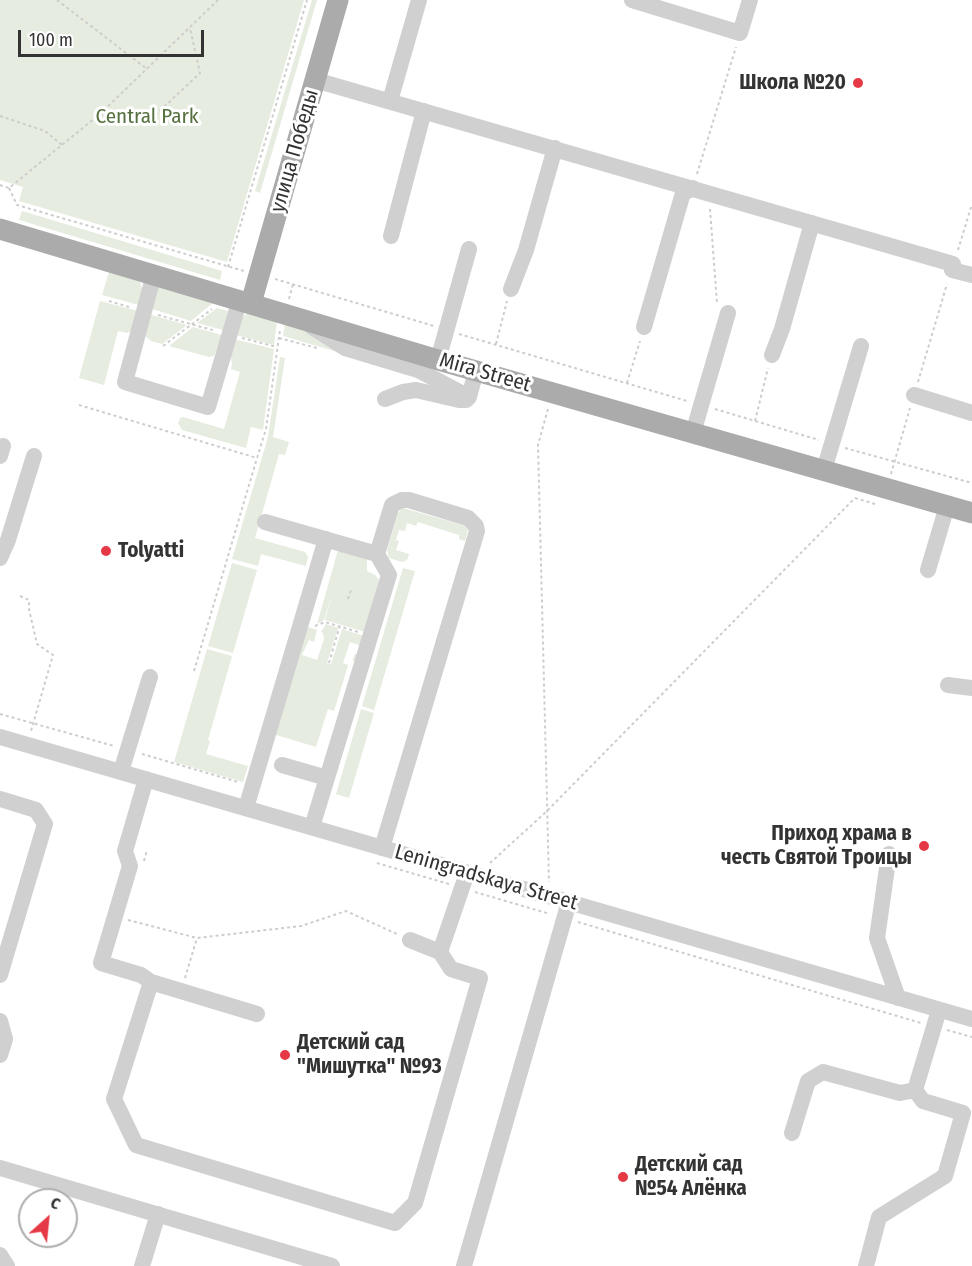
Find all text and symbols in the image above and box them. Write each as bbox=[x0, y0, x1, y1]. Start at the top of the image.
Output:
scale bar bbox=[21, 18, 207, 56]
text: 100 m bbox=[29, 29, 73, 51]
place label: Школа №20 bbox=[739, 70, 846, 96]
marker: Школа №20 bbox=[851, 76, 865, 90]
street label: улица Победы bbox=[265, 87, 325, 215]
park label: Central Park bbox=[95, 104, 199, 130]
street label: Mira Street bbox=[436, 348, 534, 398]
place label: Tolyatti bbox=[118, 538, 184, 564]
marker: Tolyatti bbox=[99, 544, 113, 558]
place label: Приход храма в честь Святой Троицы bbox=[721, 821, 912, 871]
marker: Приход храма в честь Святой Троицы bbox=[917, 839, 931, 853]
street label: Leningradskaya Street bbox=[392, 840, 580, 916]
place label: Детский сад "Мишутка" №93 bbox=[297, 1030, 442, 1080]
marker: Детский сад "Мишутка" №93 bbox=[278, 1048, 292, 1062]
place label: Детский сад №54 Алёнка bbox=[635, 1152, 747, 1202]
marker: Детский сад №54 Алёнка bbox=[616, 1170, 630, 1184]
north arrow bbox=[18, 1188, 78, 1248]
text: С bbox=[47, 1193, 64, 1214]

